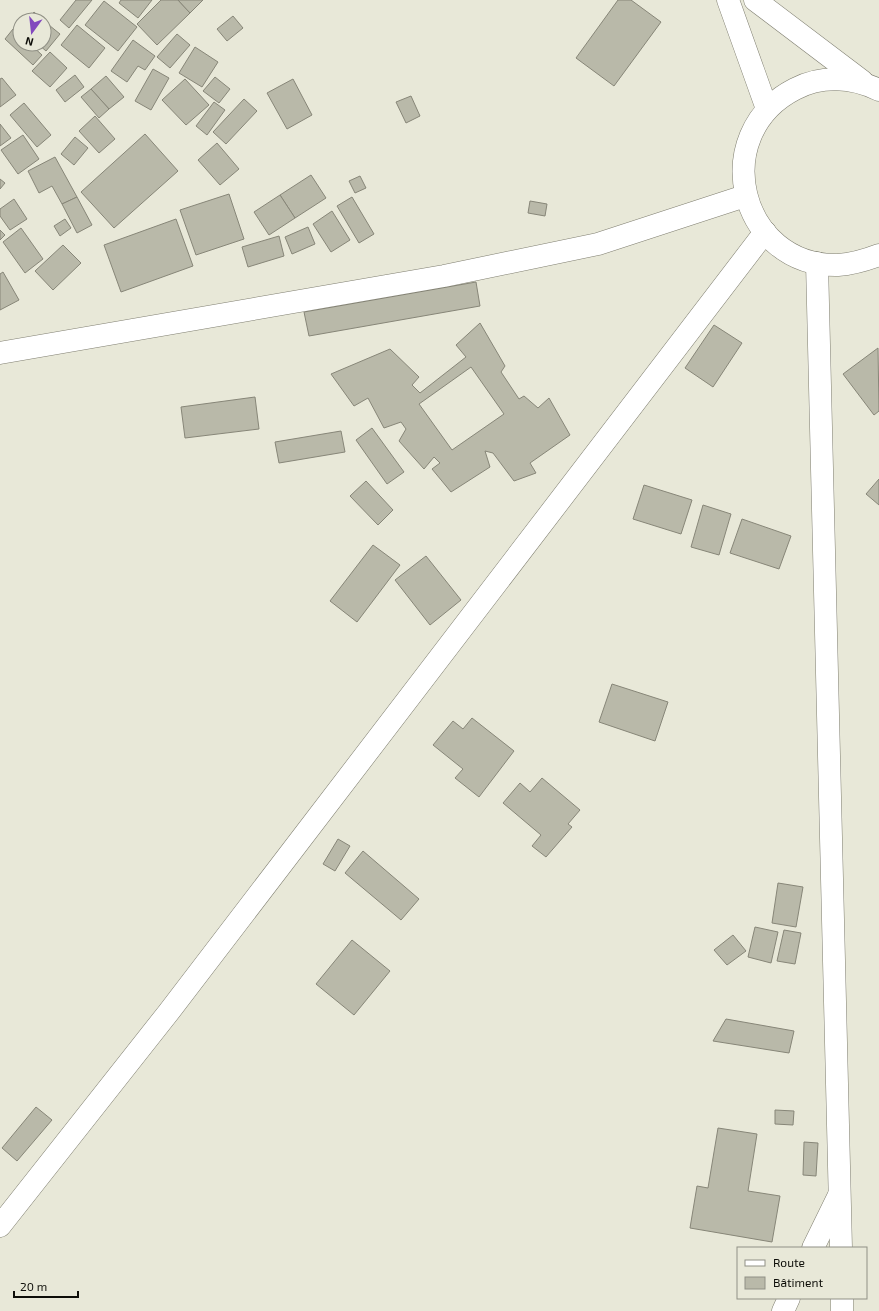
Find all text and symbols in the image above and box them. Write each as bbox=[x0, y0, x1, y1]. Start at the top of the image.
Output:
north arrow bbox=[12, 12, 52, 52]
text: N bbox=[24, 35, 35, 49]
legend bbox=[737, 1247, 867, 1299]
text: Route bbox=[773, 1255, 805, 1269]
scale bar bbox=[14, 1273, 78, 1299]
text: Bâtiment bbox=[773, 1275, 824, 1289]
text: 20 m bbox=[20, 1279, 47, 1293]

